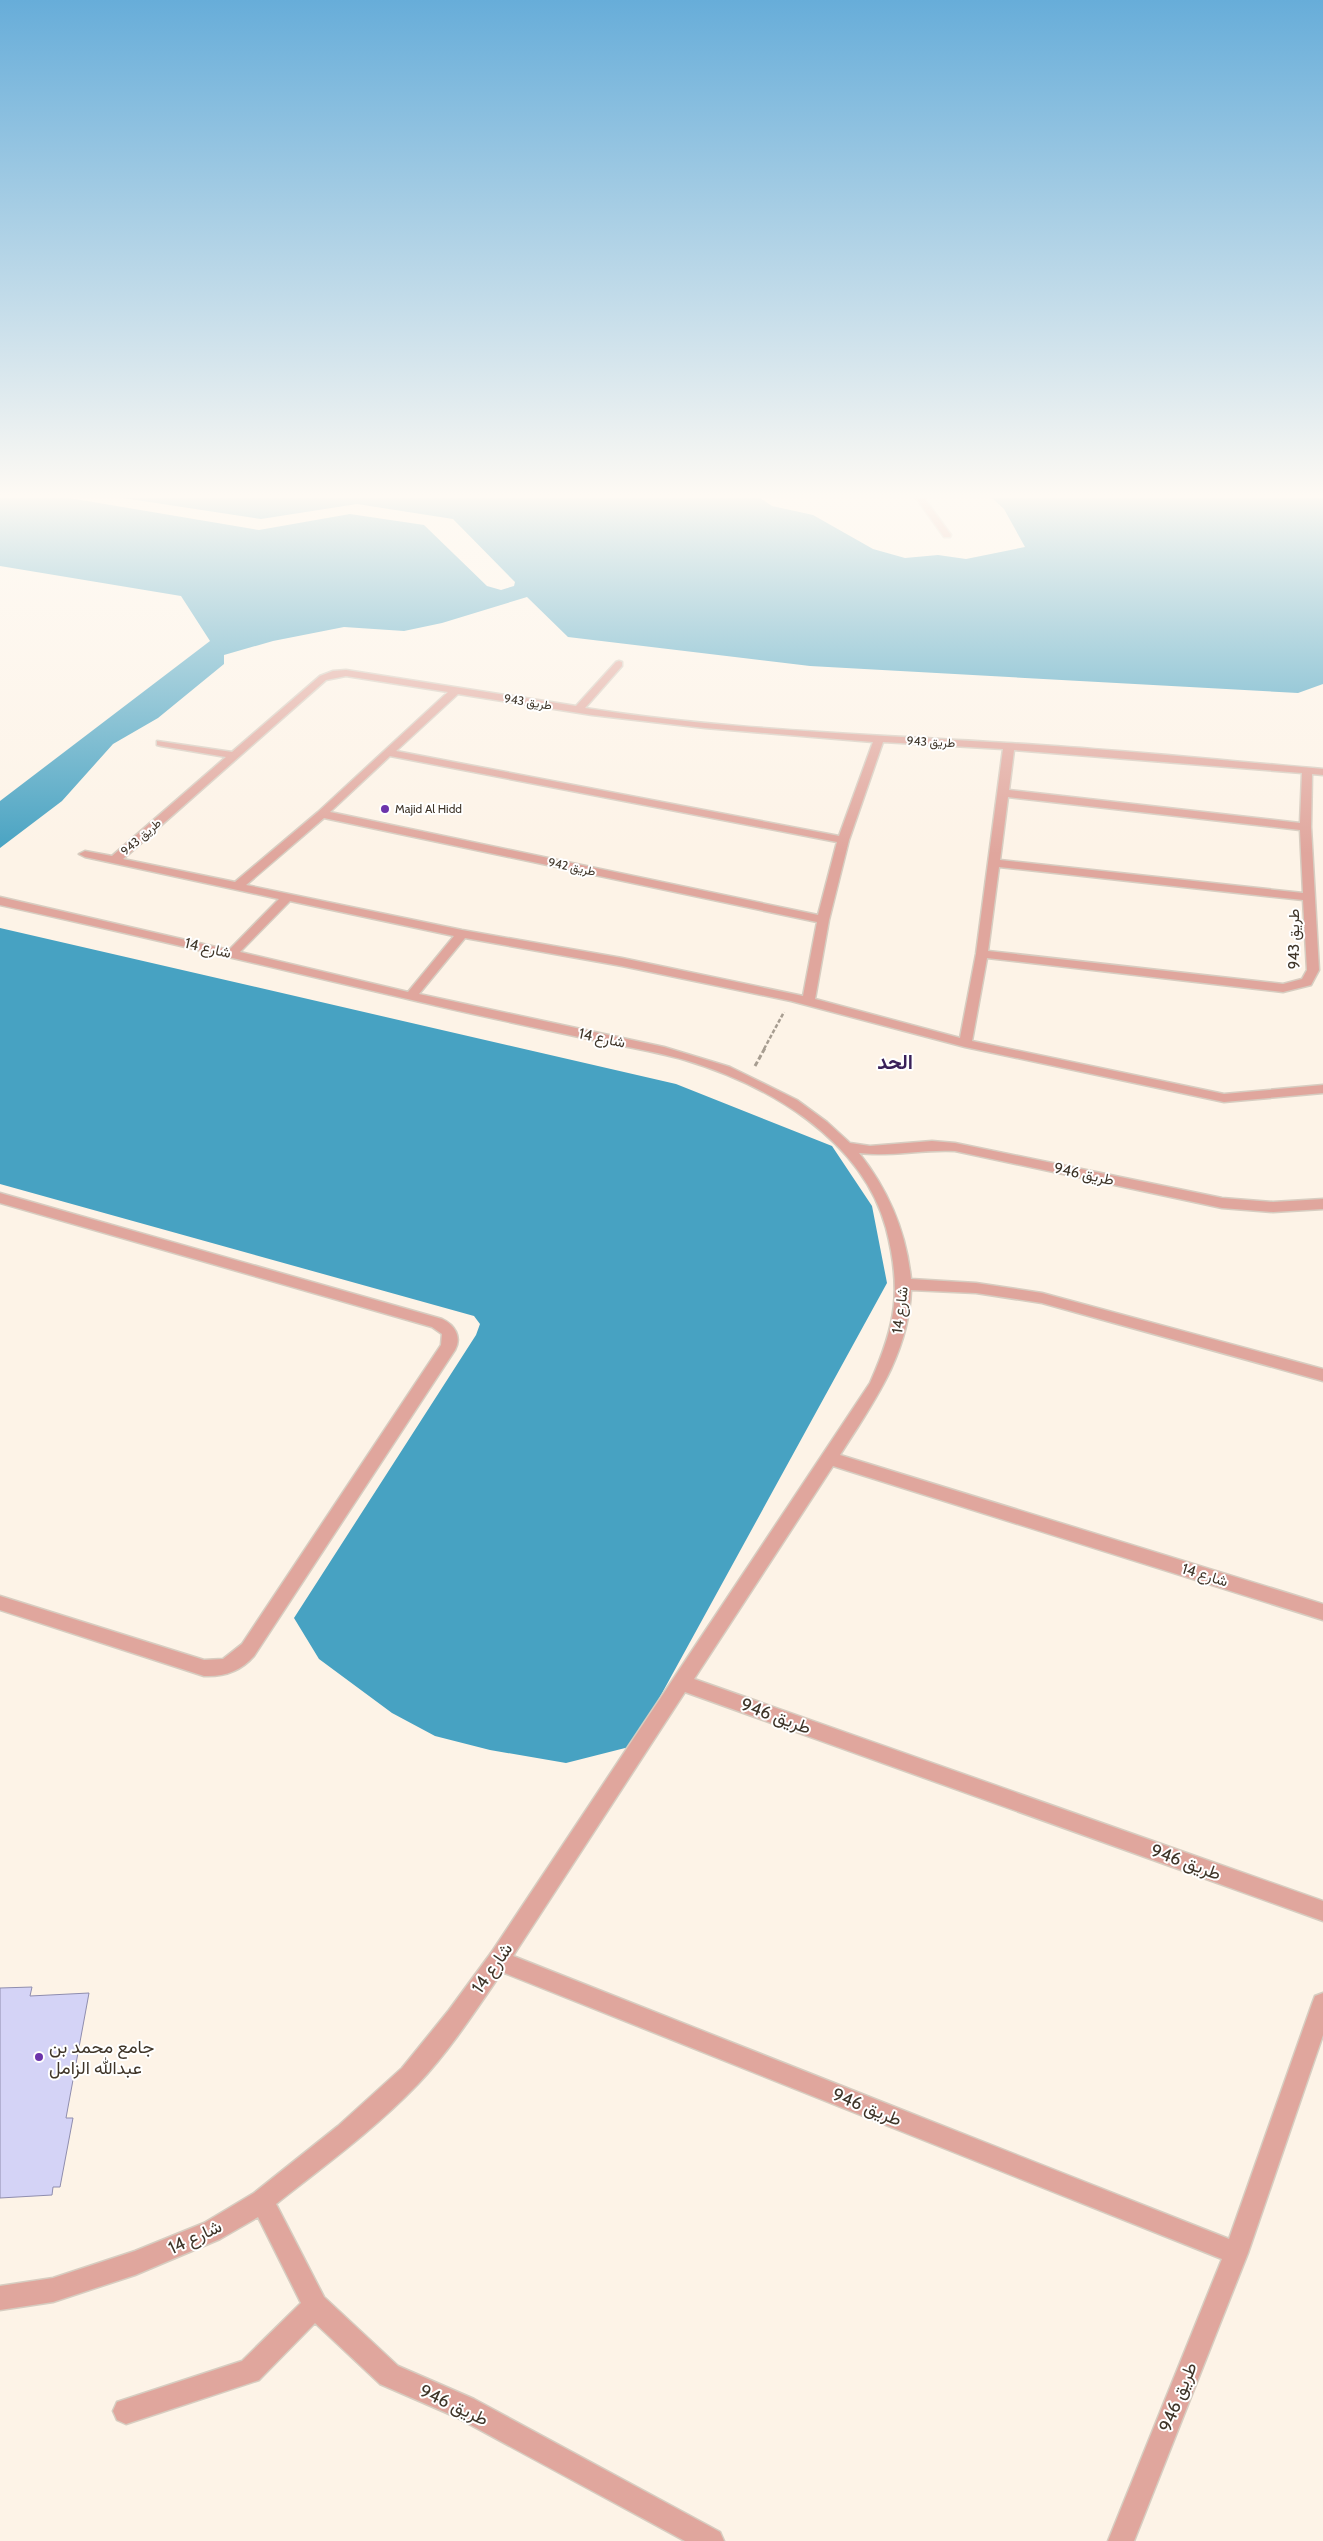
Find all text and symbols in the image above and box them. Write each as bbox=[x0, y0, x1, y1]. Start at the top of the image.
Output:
street label: طريق 943 bbox=[503, 690, 553, 714]
street label: طريق 943 bbox=[906, 733, 956, 751]
place label: Majid Al Hidd bbox=[395, 801, 462, 816]
marker: Majid Al Hidd bbox=[379, 803, 391, 815]
street label: طريق 943 bbox=[117, 815, 165, 859]
street label: طريق 942 bbox=[547, 854, 597, 880]
street label: طريق 943 bbox=[1285, 909, 1304, 969]
street label: شارع 14 bbox=[183, 934, 233, 964]
street label: شارع 14 bbox=[577, 1024, 627, 1054]
district label: الحد bbox=[877, 1050, 913, 1074]
street label: طريق 946 bbox=[1052, 1159, 1116, 1190]
street label: شارع 14 bbox=[888, 1285, 914, 1335]
street label: شارع 14 bbox=[1179, 1560, 1230, 1592]
street label: طريق 946 bbox=[738, 1693, 814, 1739]
street label: طريق 946 bbox=[1148, 1839, 1224, 1885]
street label: شارع 14 bbox=[467, 1939, 518, 1998]
place label: جامع محمد بن عبدالله الزامل bbox=[49, 2036, 154, 2079]
marker: جامع محمد بن عبدالله الزامل bbox=[33, 2051, 45, 2063]
street label: طريق 946 bbox=[829, 2083, 905, 2131]
street label: شارع 14 bbox=[165, 2215, 226, 2260]
street label: طريق 946 bbox=[1154, 2359, 1202, 2435]
street label: طريق 946 bbox=[416, 2380, 492, 2430]

